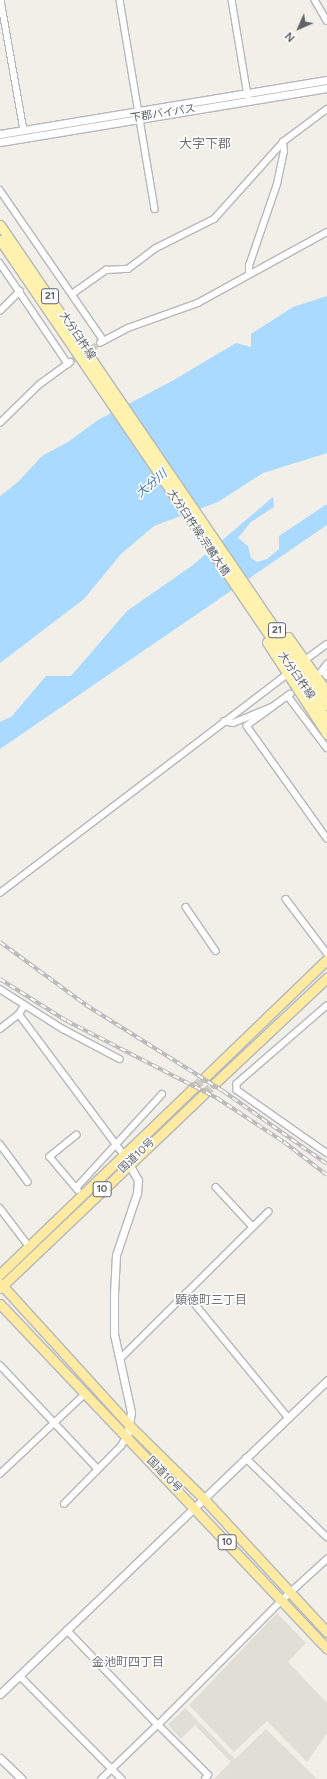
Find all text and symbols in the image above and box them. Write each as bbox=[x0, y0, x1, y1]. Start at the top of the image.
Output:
north arrow bbox=[279, 8, 319, 48]
text: N bbox=[283, 29, 298, 44]
street label: 下郡バイパス bbox=[129, 102, 197, 126]
district label: 大字下郡 bbox=[179, 136, 231, 152]
road number: 21 bbox=[40, 288, 60, 304]
street label: 大分臼杵線 bbox=[56, 310, 98, 362]
water label: 大分川 bbox=[134, 467, 170, 501]
street label: 大分臼杵線;宗麟大橋 bbox=[164, 487, 232, 579]
road number: 21 bbox=[267, 622, 287, 638]
street label: 大分臼杵線 bbox=[275, 650, 317, 702]
street label: 国道10号 bbox=[116, 1136, 158, 1176]
road number: 10 bbox=[92, 1181, 112, 1197]
district label: 顕徳町三丁目 bbox=[175, 1294, 247, 1308]
street label: 国道10号 bbox=[144, 1454, 184, 1496]
road number: 10 bbox=[217, 1534, 237, 1550]
district label: 金池町四丁目 bbox=[92, 1656, 164, 1670]

